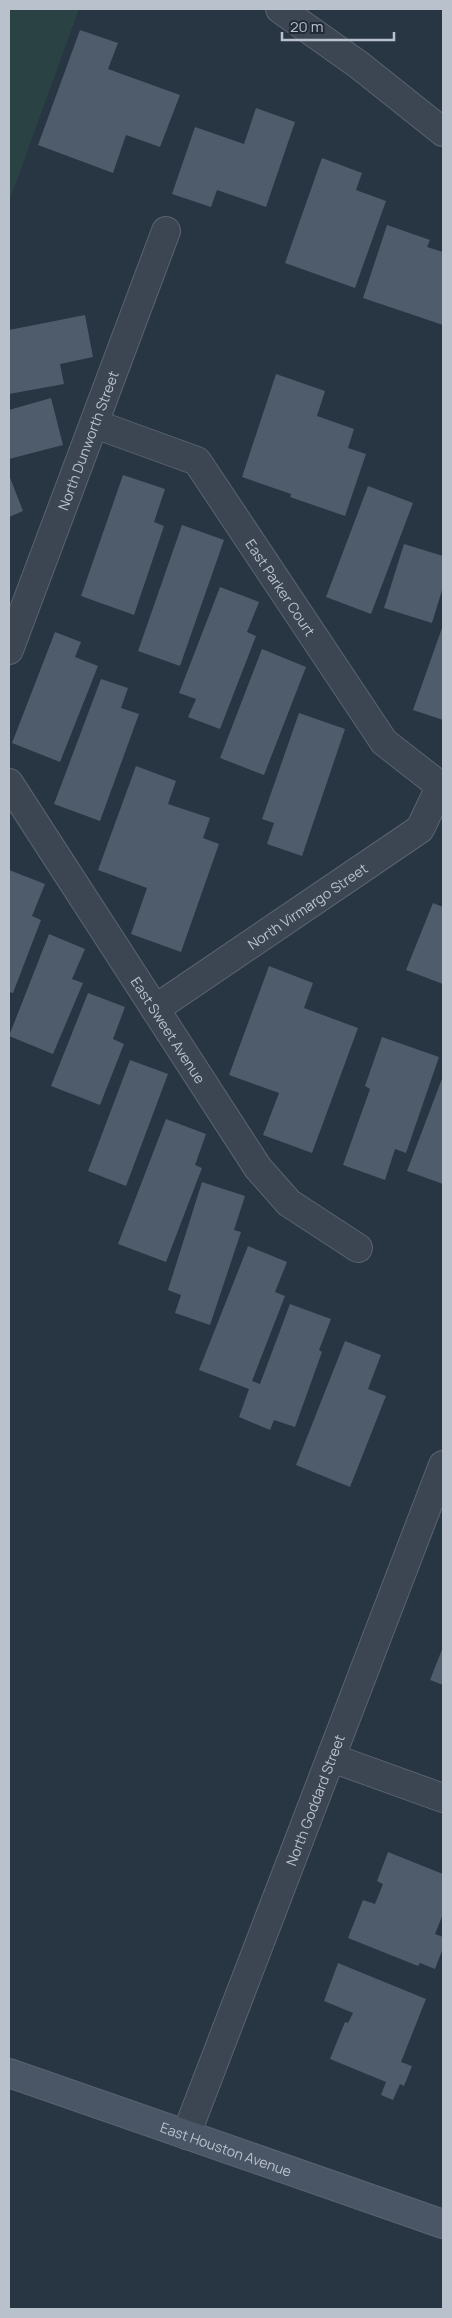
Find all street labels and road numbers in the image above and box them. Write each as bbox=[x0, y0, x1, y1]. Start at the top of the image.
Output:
street label: North Dunworth Street bbox=[53, 367, 123, 513]
street label: East Parker Court bbox=[242, 535, 320, 640]
street label: North Virmargo Street bbox=[243, 858, 371, 953]
street label: East Sweet Avenue bbox=[127, 973, 210, 1087]
street label: North Goddard Street bbox=[281, 1731, 349, 1868]
street label: East Houston Avenue bbox=[158, 2117, 294, 2180]

